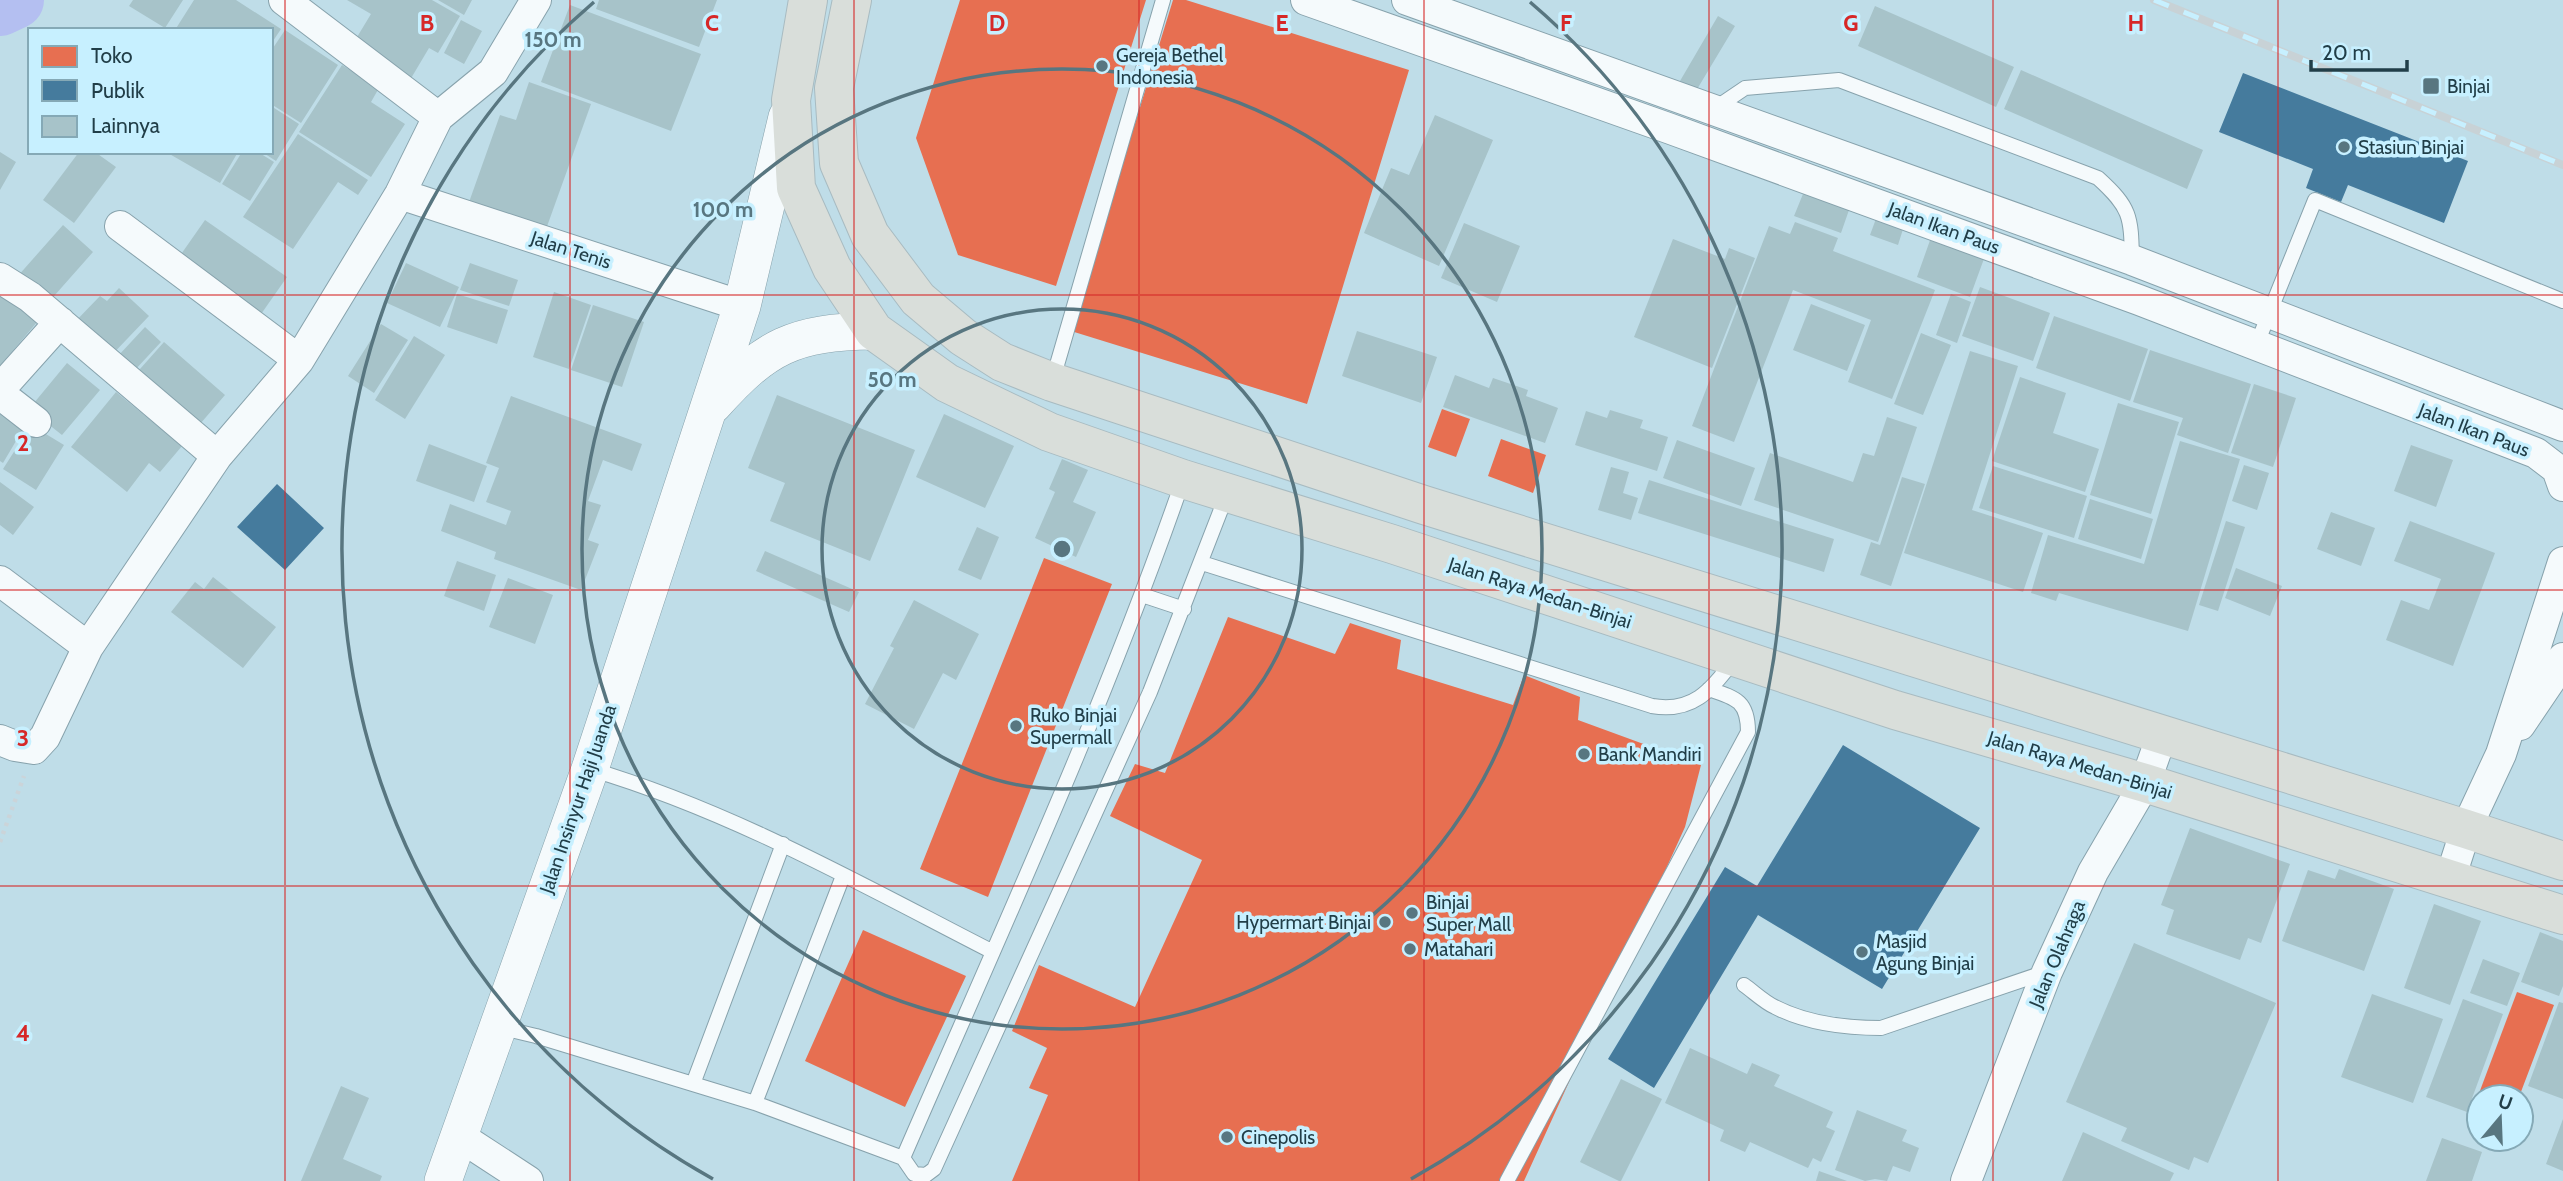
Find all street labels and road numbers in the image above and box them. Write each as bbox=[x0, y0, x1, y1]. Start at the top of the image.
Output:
street label: Jalan Ikan Paus bbox=[1884, 197, 2003, 259]
street label: Jalan Tenis bbox=[527, 226, 614, 274]
street label: Jalan Ikan Paus bbox=[2414, 398, 2533, 462]
street label: Jalan Raya Medan-Binjai bbox=[1444, 552, 1635, 634]
street label: Jalan Insinyur Haji Juanda bbox=[535, 701, 621, 897]
street label: Jalan Raya Medan-Binjai bbox=[1984, 726, 2175, 804]
street label: Jalan Olahraga bbox=[2024, 897, 2090, 1012]

